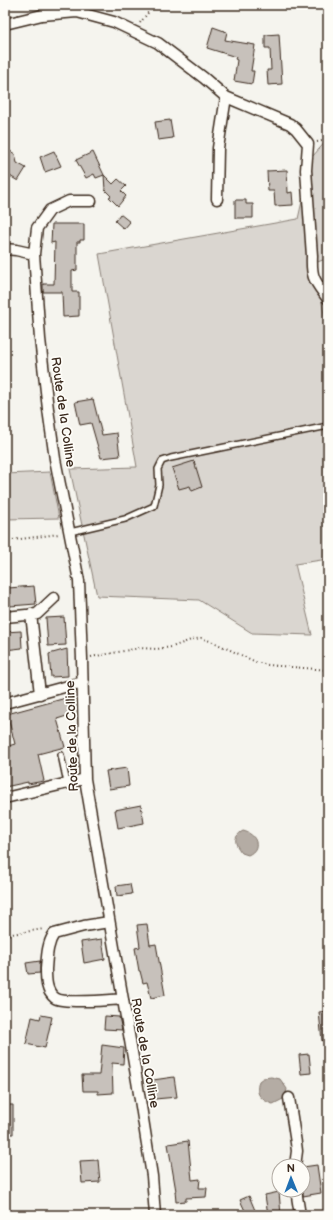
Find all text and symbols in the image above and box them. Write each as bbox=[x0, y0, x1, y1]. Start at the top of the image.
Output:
street label: Route de la Colline bbox=[47, 356, 79, 469]
street label: Route de la Colline bbox=[62, 680, 82, 792]
street label: Route de la Colline bbox=[127, 997, 163, 1110]
north arrow bbox=[271, 1158, 311, 1198]
text: N bbox=[287, 1162, 295, 1175]

